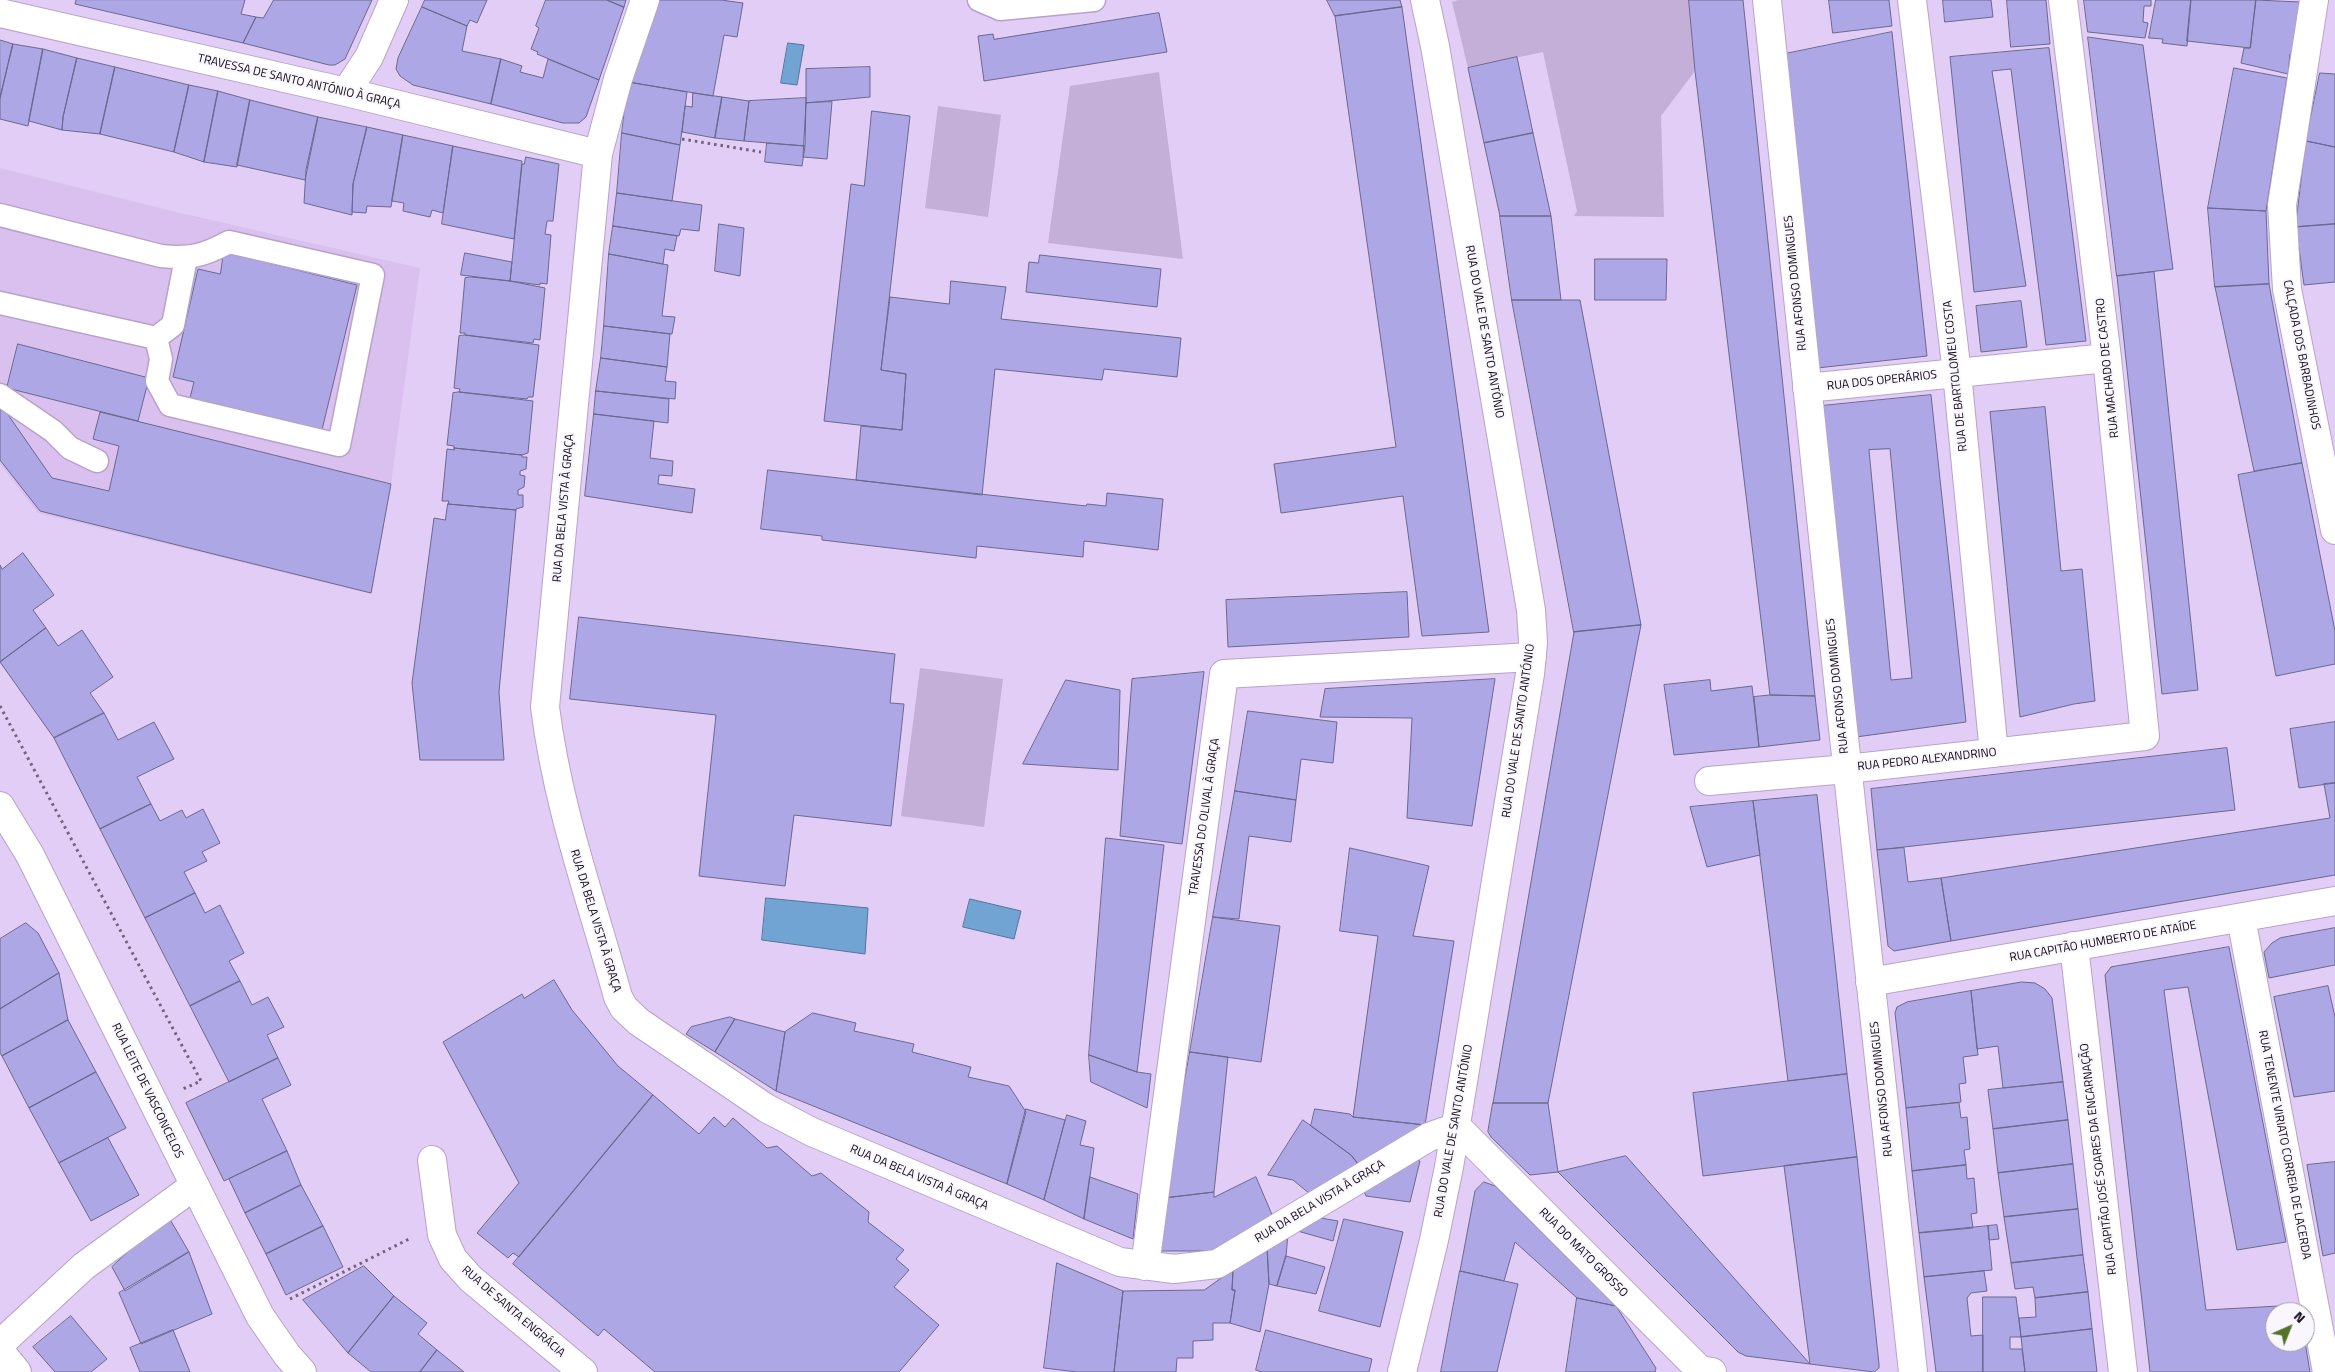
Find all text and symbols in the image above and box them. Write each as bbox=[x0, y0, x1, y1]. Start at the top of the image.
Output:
street label: TRAVESSA DE SANTO ANTÓNIO À GRAÇA bbox=[196, 52, 402, 112]
street label: RUA AFONSO DOMINGUES bbox=[1782, 214, 1810, 352]
street label: RUA DO VALE DE SANTO ANTÓNIO bbox=[1462, 244, 1506, 420]
street label: CALÇADA DOS BARBADINHOS bbox=[2279, 279, 2323, 431]
street label: RUA MACHADO DE CASTRO bbox=[2093, 297, 2123, 439]
street label: RUA DE BARTOLOMEU COSTA bbox=[1941, 300, 1971, 452]
street label: RUA DOS OPERÁRIOS bbox=[1826, 368, 1938, 394]
street label: RUA DA BELA VISTA À GRAÇA bbox=[550, 433, 578, 583]
street label: RUA AFONSO DOMINGUES bbox=[1824, 617, 1852, 755]
street label: RUA DO VALE DE SANTO ANTÓNIO bbox=[1500, 643, 1538, 819]
street label: TRAVESSA DO OLIVAL À GRAÇA bbox=[1187, 737, 1223, 897]
street label: RUA PEDRO ALEXANDRINO bbox=[1857, 746, 1997, 774]
street label: RUA DA BELA VISTA À GRAÇA bbox=[566, 848, 624, 994]
street label: RUA CAPITÃO HUMBERTO DE ATAÍDE bbox=[2008, 918, 2198, 966]
street label: RUA AFONSO DOMINGUES bbox=[1868, 1020, 1896, 1158]
street label: RUA LEITE DE VASCONCELOS bbox=[108, 1021, 186, 1161]
street label: RUA TENENTE VIRIATO CORREIA DE LACERDA bbox=[2255, 1029, 2313, 1261]
street label: RUA CAPITÃO JOSÉ SOARES DA ENCARNAÇÃO bbox=[2078, 1042, 2120, 1276]
street label: RUA DO VALE DE SANTO ANTÓNIO bbox=[1432, 1043, 1476, 1219]
street label: RUA DA BELA VISTA À GRAÇA bbox=[848, 1142, 990, 1214]
street label: RUA DA BELA VISTA À GRAÇA bbox=[1252, 1157, 1388, 1247]
street label: RUA DO MATO GROSSO bbox=[1535, 1205, 1631, 1301]
street label: RUA DE SANTA ENGRÁCIA bbox=[458, 1263, 568, 1361]
north arrow bbox=[2265, 1302, 2315, 1352]
text: N bbox=[2289, 1306, 2311, 1327]

